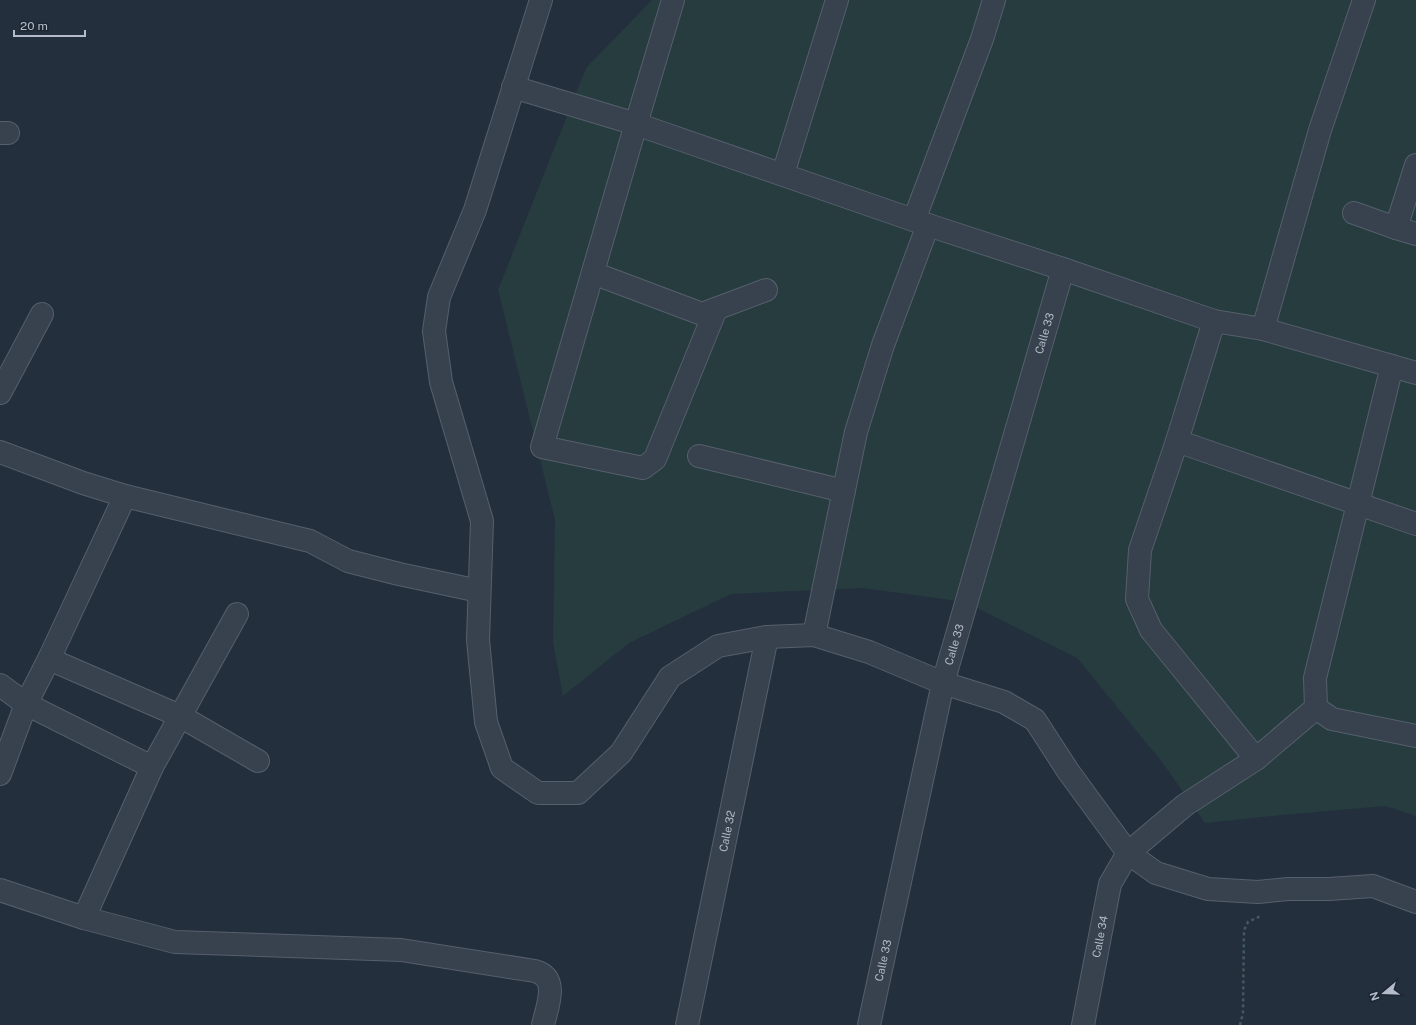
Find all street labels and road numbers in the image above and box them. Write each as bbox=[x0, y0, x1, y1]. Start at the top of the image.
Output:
street label: Calle 33 bbox=[1033, 311, 1056, 355]
street label: Calle 33 bbox=[942, 622, 966, 667]
street label: Calle 32 bbox=[717, 809, 737, 853]
street label: Calle 34 bbox=[1090, 915, 1110, 959]
street label: Calle 33 bbox=[873, 938, 893, 983]

